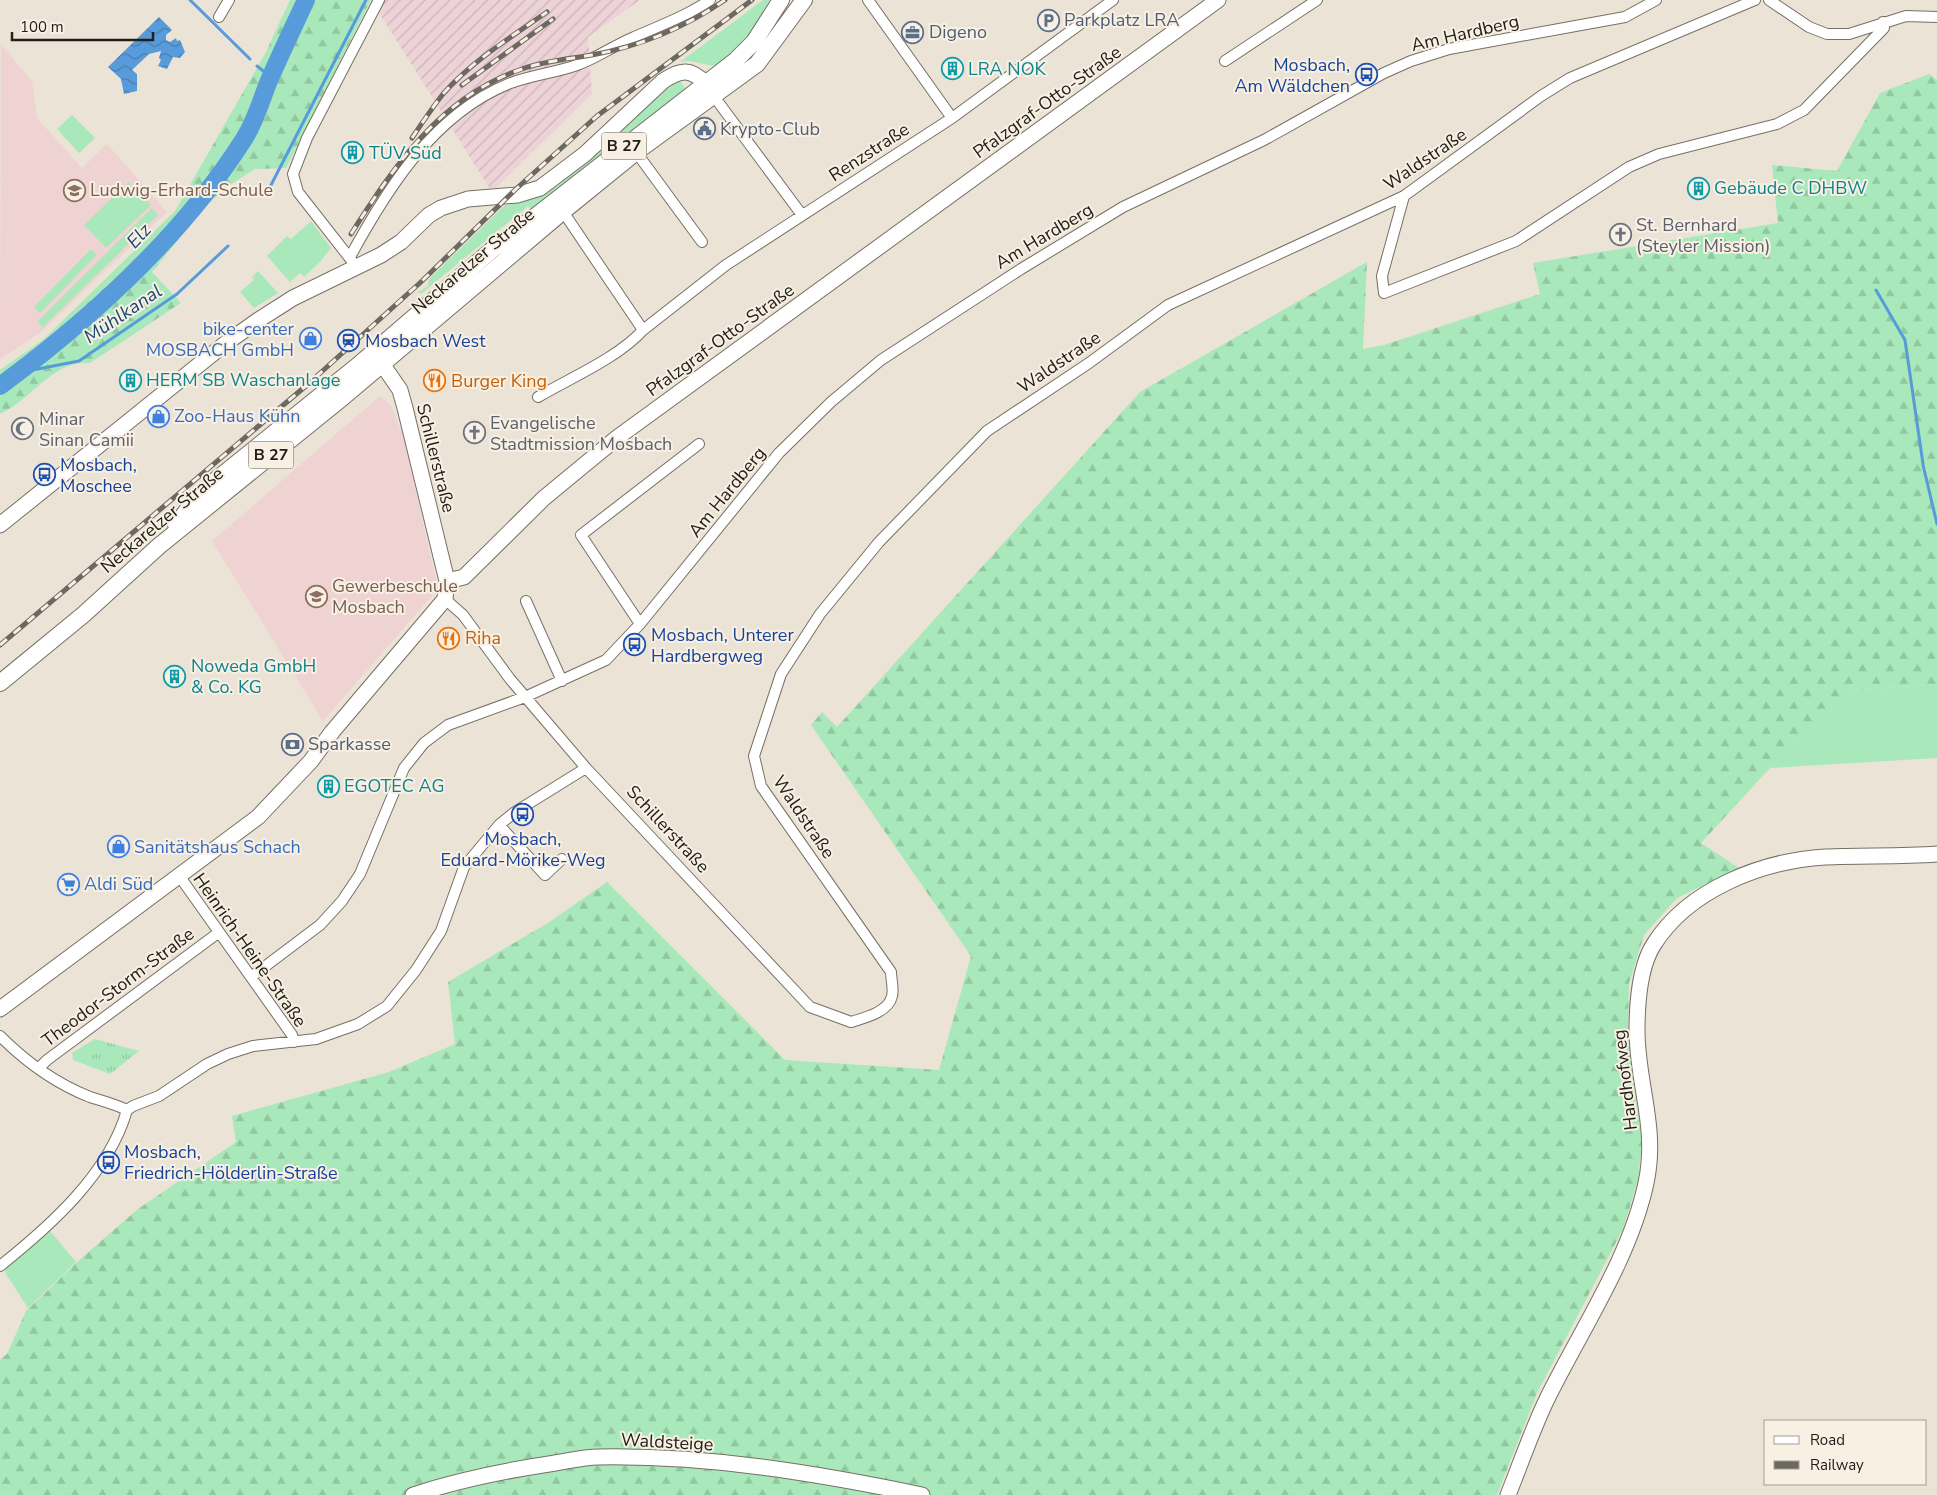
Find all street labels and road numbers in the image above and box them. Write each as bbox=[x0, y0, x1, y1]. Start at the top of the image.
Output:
street label: Am Hardberg bbox=[1409, 9, 1521, 57]
street label: Pfalzgraf-Otto-Straße bbox=[968, 40, 1126, 164]
street label: Renzstraße bbox=[824, 117, 914, 187]
street label: Waldstraße bbox=[1379, 122, 1471, 196]
road number: B 27 bbox=[602, 132, 646, 160]
street label: Am Hardberg bbox=[991, 197, 1097, 275]
street label: Neckarelzer Straße bbox=[406, 202, 540, 320]
street label: Pfalzgraf-Otto-Straße bbox=[641, 278, 799, 402]
street label: Waldstraße bbox=[1013, 325, 1105, 399]
street label: Schillerstraße bbox=[411, 401, 461, 515]
road number: B 27 bbox=[248, 442, 294, 468]
street label: Am Hardberg bbox=[683, 442, 771, 542]
street label: Neckarelzer Straße bbox=[95, 461, 229, 579]
street label: Waldstraße bbox=[767, 771, 841, 863]
street label: Schillerstraße bbox=[621, 780, 715, 878]
street label: Heinrich-Heine-Straße bbox=[188, 868, 312, 1032]
street label: Theodor-Storm-Straße bbox=[37, 922, 199, 1052]
street label: Hardhofweg bbox=[1607, 1028, 1643, 1132]
street label: Waldsteige bbox=[620, 1428, 714, 1456]

